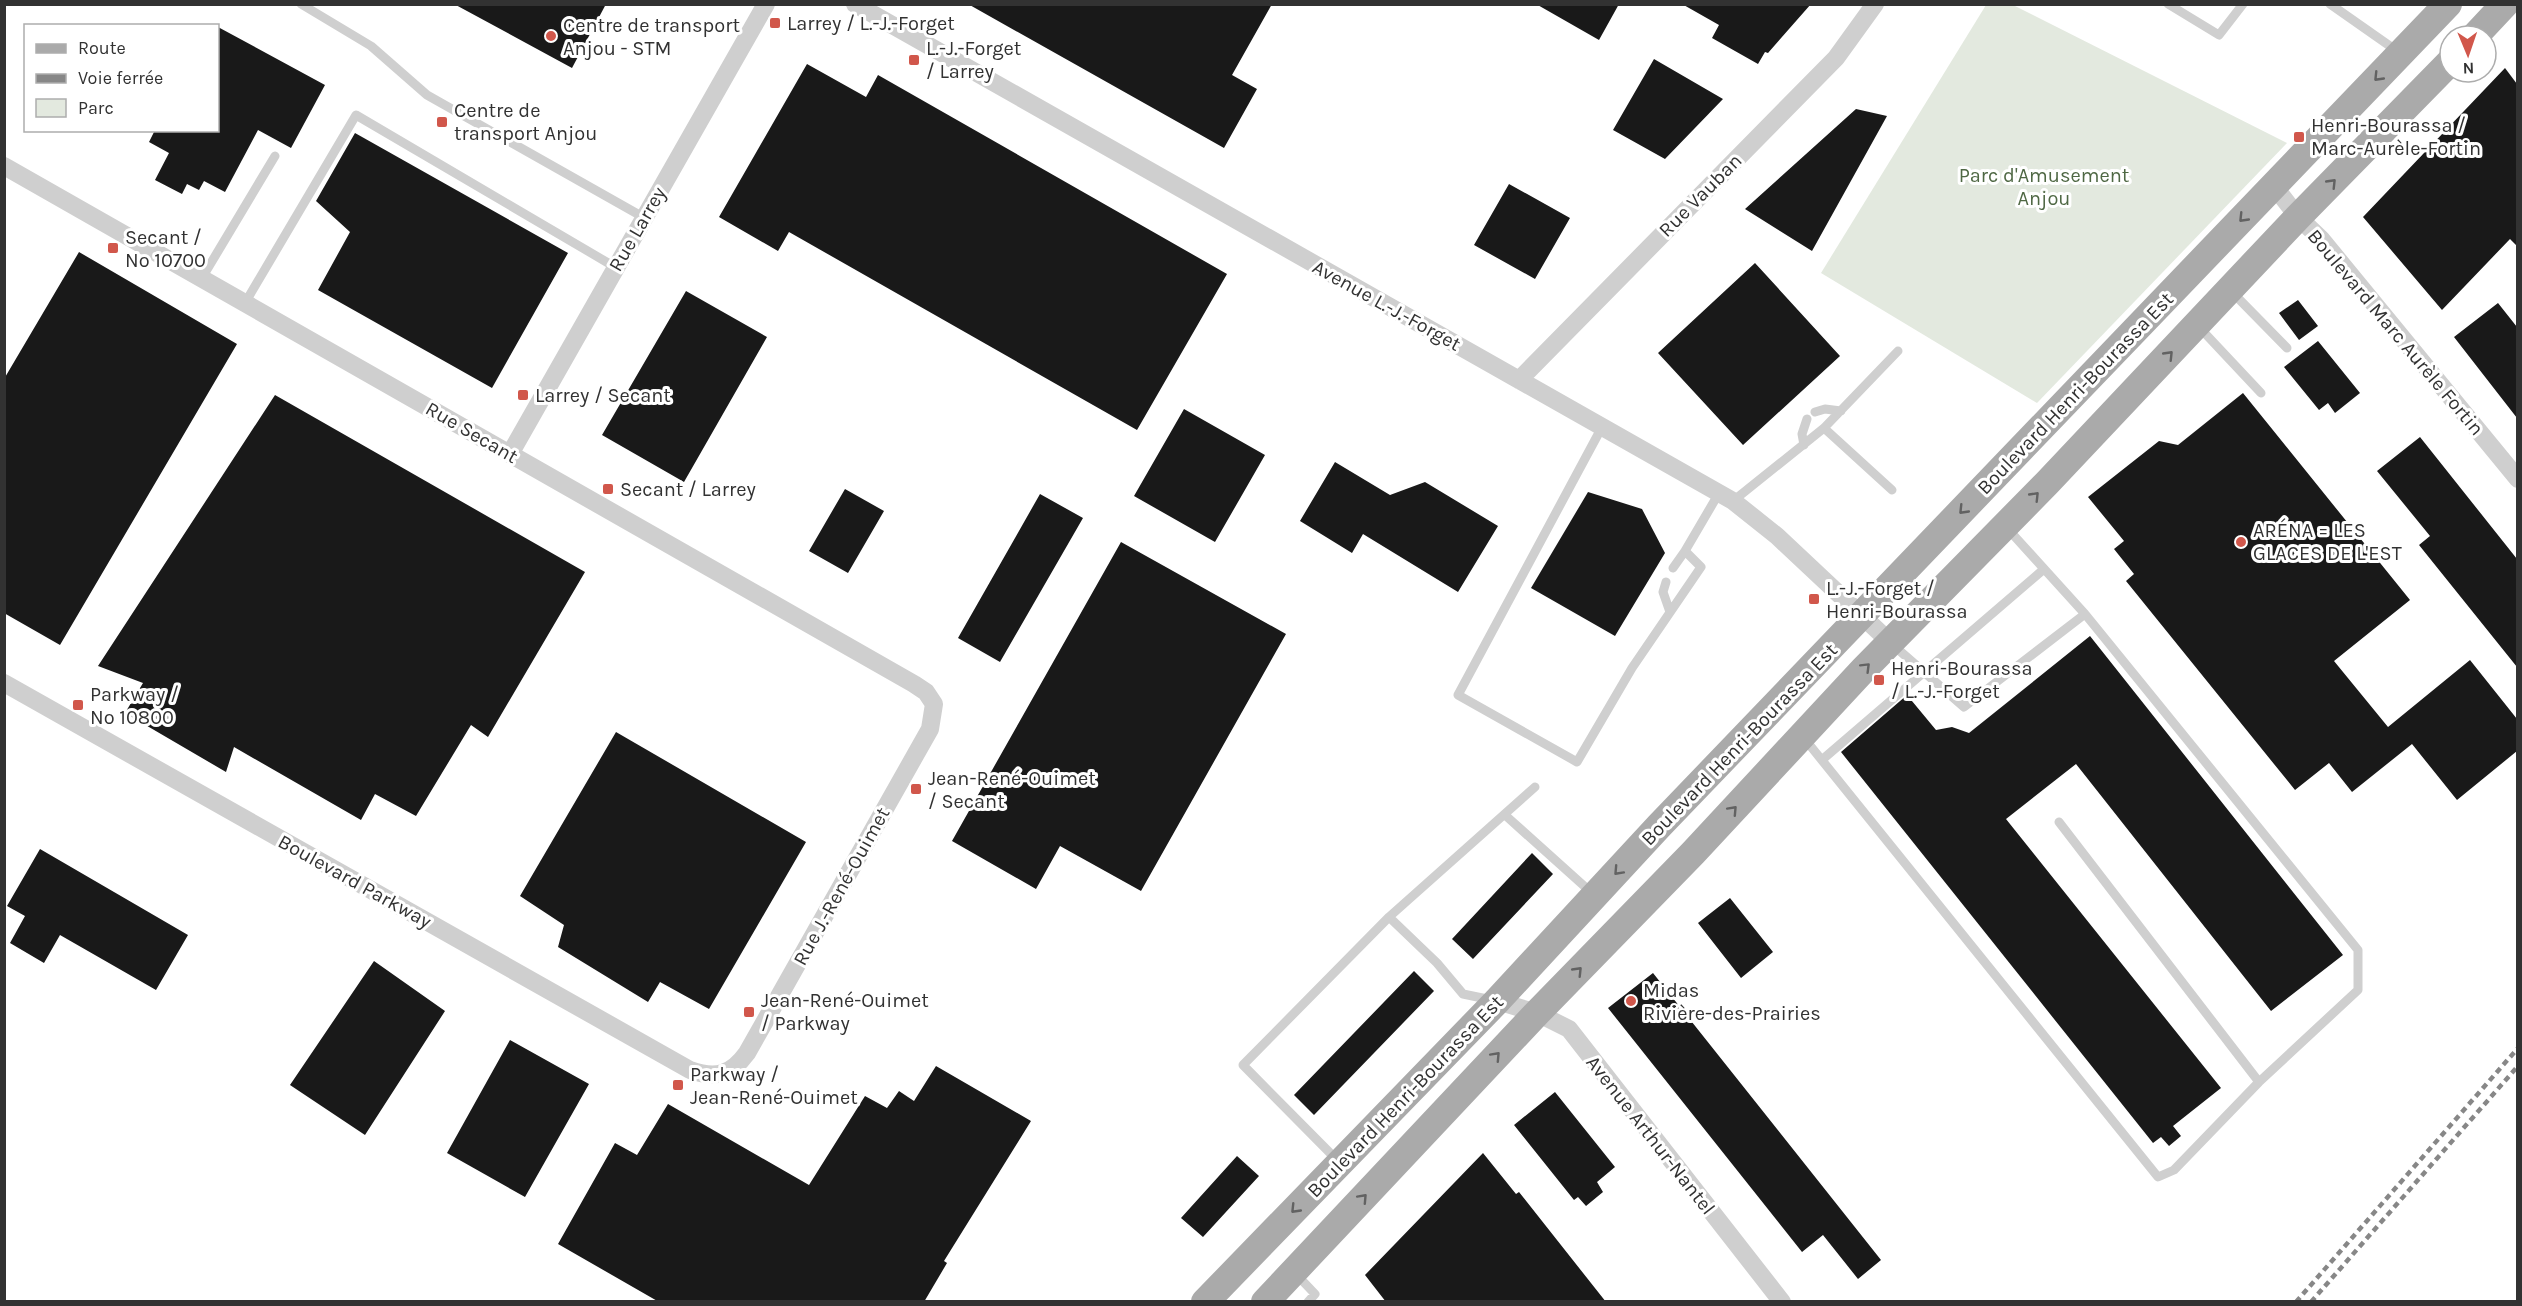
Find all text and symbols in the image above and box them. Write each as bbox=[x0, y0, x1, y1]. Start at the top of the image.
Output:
place label: Larrey / L.-J.-Forget bbox=[787, 12, 955, 35]
place label: Centre de transport Anjou - STM bbox=[563, 14, 740, 60]
marker: Larrey / L.-J.-Forget bbox=[768, 16, 782, 30]
legend bbox=[24, 24, 219, 132]
north arrow bbox=[2438, 24, 2498, 84]
marker: Centre de transport Anjou - STM bbox=[544, 29, 558, 43]
text: Route bbox=[78, 37, 126, 59]
place label: L.-J.-Forget / Larrey bbox=[926, 37, 1022, 83]
marker: L.-J.-Forget / Larrey bbox=[907, 53, 921, 67]
text: N bbox=[2462, 59, 2475, 78]
text: Voie ferrée bbox=[78, 67, 163, 89]
one-way arrow bbox=[2375, 70, 2386, 81]
text: Parc bbox=[78, 97, 114, 119]
place label: Centre de transport Anjou bbox=[454, 99, 597, 145]
place label: Henri-Bourassa / Marc-Aurèle-Fortin bbox=[2311, 114, 2481, 160]
marker: Centre de transport Anjou bbox=[435, 115, 449, 129]
marker: Henri-Bourassa / Marc-Aurèle-Fortin bbox=[2292, 130, 2306, 144]
street label: Rue Vauban bbox=[1654, 149, 1747, 242]
park label: Parc d'Amusement Anjou bbox=[1959, 164, 2130, 210]
one-way arrow bbox=[2325, 179, 2336, 189]
street label: Rue Larrey bbox=[604, 183, 671, 276]
one-way arrow bbox=[2240, 210, 2251, 221]
street label: Boulevard Marc Aurèle Fortin bbox=[2303, 225, 2489, 440]
place label: Secant / No 10700 bbox=[125, 226, 206, 272]
marker: Secant / No 10700 bbox=[106, 241, 120, 255]
street label: Avenue L.-J.-Forget bbox=[1309, 255, 1465, 356]
street label: Boulevard Henri-Bourassa Est bbox=[1973, 287, 2178, 499]
one-way arrow bbox=[2162, 351, 2173, 362]
place label: Larrey / Secant bbox=[535, 384, 671, 407]
marker: Larrey / Secant bbox=[516, 388, 530, 402]
street label: Rue Secant bbox=[422, 397, 522, 468]
place label: Secant / Larrey bbox=[620, 478, 756, 501]
marker: Secant / Larrey bbox=[601, 482, 615, 496]
one-way arrow bbox=[2027, 492, 2038, 503]
one-way arrow bbox=[1959, 502, 1970, 513]
place label: ARÉNA = LES GLACES DE L'EST bbox=[2253, 518, 2402, 565]
marker: ARÉNA = LES GLACES DE L'EST bbox=[2234, 535, 2248, 549]
place label: L.-J.-Forget / Henri-Bourassa bbox=[1826, 577, 1968, 623]
marker: L.-J.-Forget / Henri-Bourassa bbox=[1807, 592, 1821, 606]
street label: Boulevard Henri-Bourassa Est bbox=[1637, 638, 1842, 850]
place label: Henri-Bourassa / L.-J.-Forget bbox=[1891, 657, 2033, 703]
one-way arrow bbox=[1859, 663, 1869, 674]
marker: Henri-Bourassa / L.-J.-Forget bbox=[1872, 673, 1886, 687]
place label: Parkway / No 10800 bbox=[90, 683, 179, 729]
marker: Parkway / No 10800 bbox=[71, 698, 85, 712]
place label: Jean-René-Ouimet / Secant bbox=[928, 767, 1096, 813]
marker: Jean-René-Ouimet / Secant bbox=[909, 782, 923, 796]
street label: Rue J.-René-Ouimet bbox=[788, 803, 895, 969]
one-way arrow bbox=[1726, 806, 1737, 816]
street label: Boulevard Parkway bbox=[274, 830, 435, 933]
one-way arrow bbox=[1614, 864, 1625, 875]
one-way arrow bbox=[1570, 968, 1581, 979]
place label: Midas Rivière-des-Prairies bbox=[1643, 979, 1821, 1025]
place label: Jean-René-Ouimet / Parkway bbox=[761, 989, 929, 1035]
street label: Boulevard Henri-Bourassa Est bbox=[1303, 990, 1508, 1202]
marker: Midas Rivière-des-Prairies bbox=[1624, 994, 1638, 1008]
marker: Jean-René-Ouimet / Parkway bbox=[742, 1005, 756, 1019]
street label: Avenue Arthur-Nantel bbox=[1581, 1051, 1720, 1219]
one-way arrow bbox=[1489, 1052, 1500, 1063]
place label: Parkway / Jean-René-Ouimet bbox=[690, 1063, 858, 1109]
marker: Parkway / Jean-René-Ouimet bbox=[671, 1078, 685, 1092]
one-way arrow bbox=[1356, 1194, 1367, 1205]
one-way arrow bbox=[1292, 1201, 1303, 1212]

